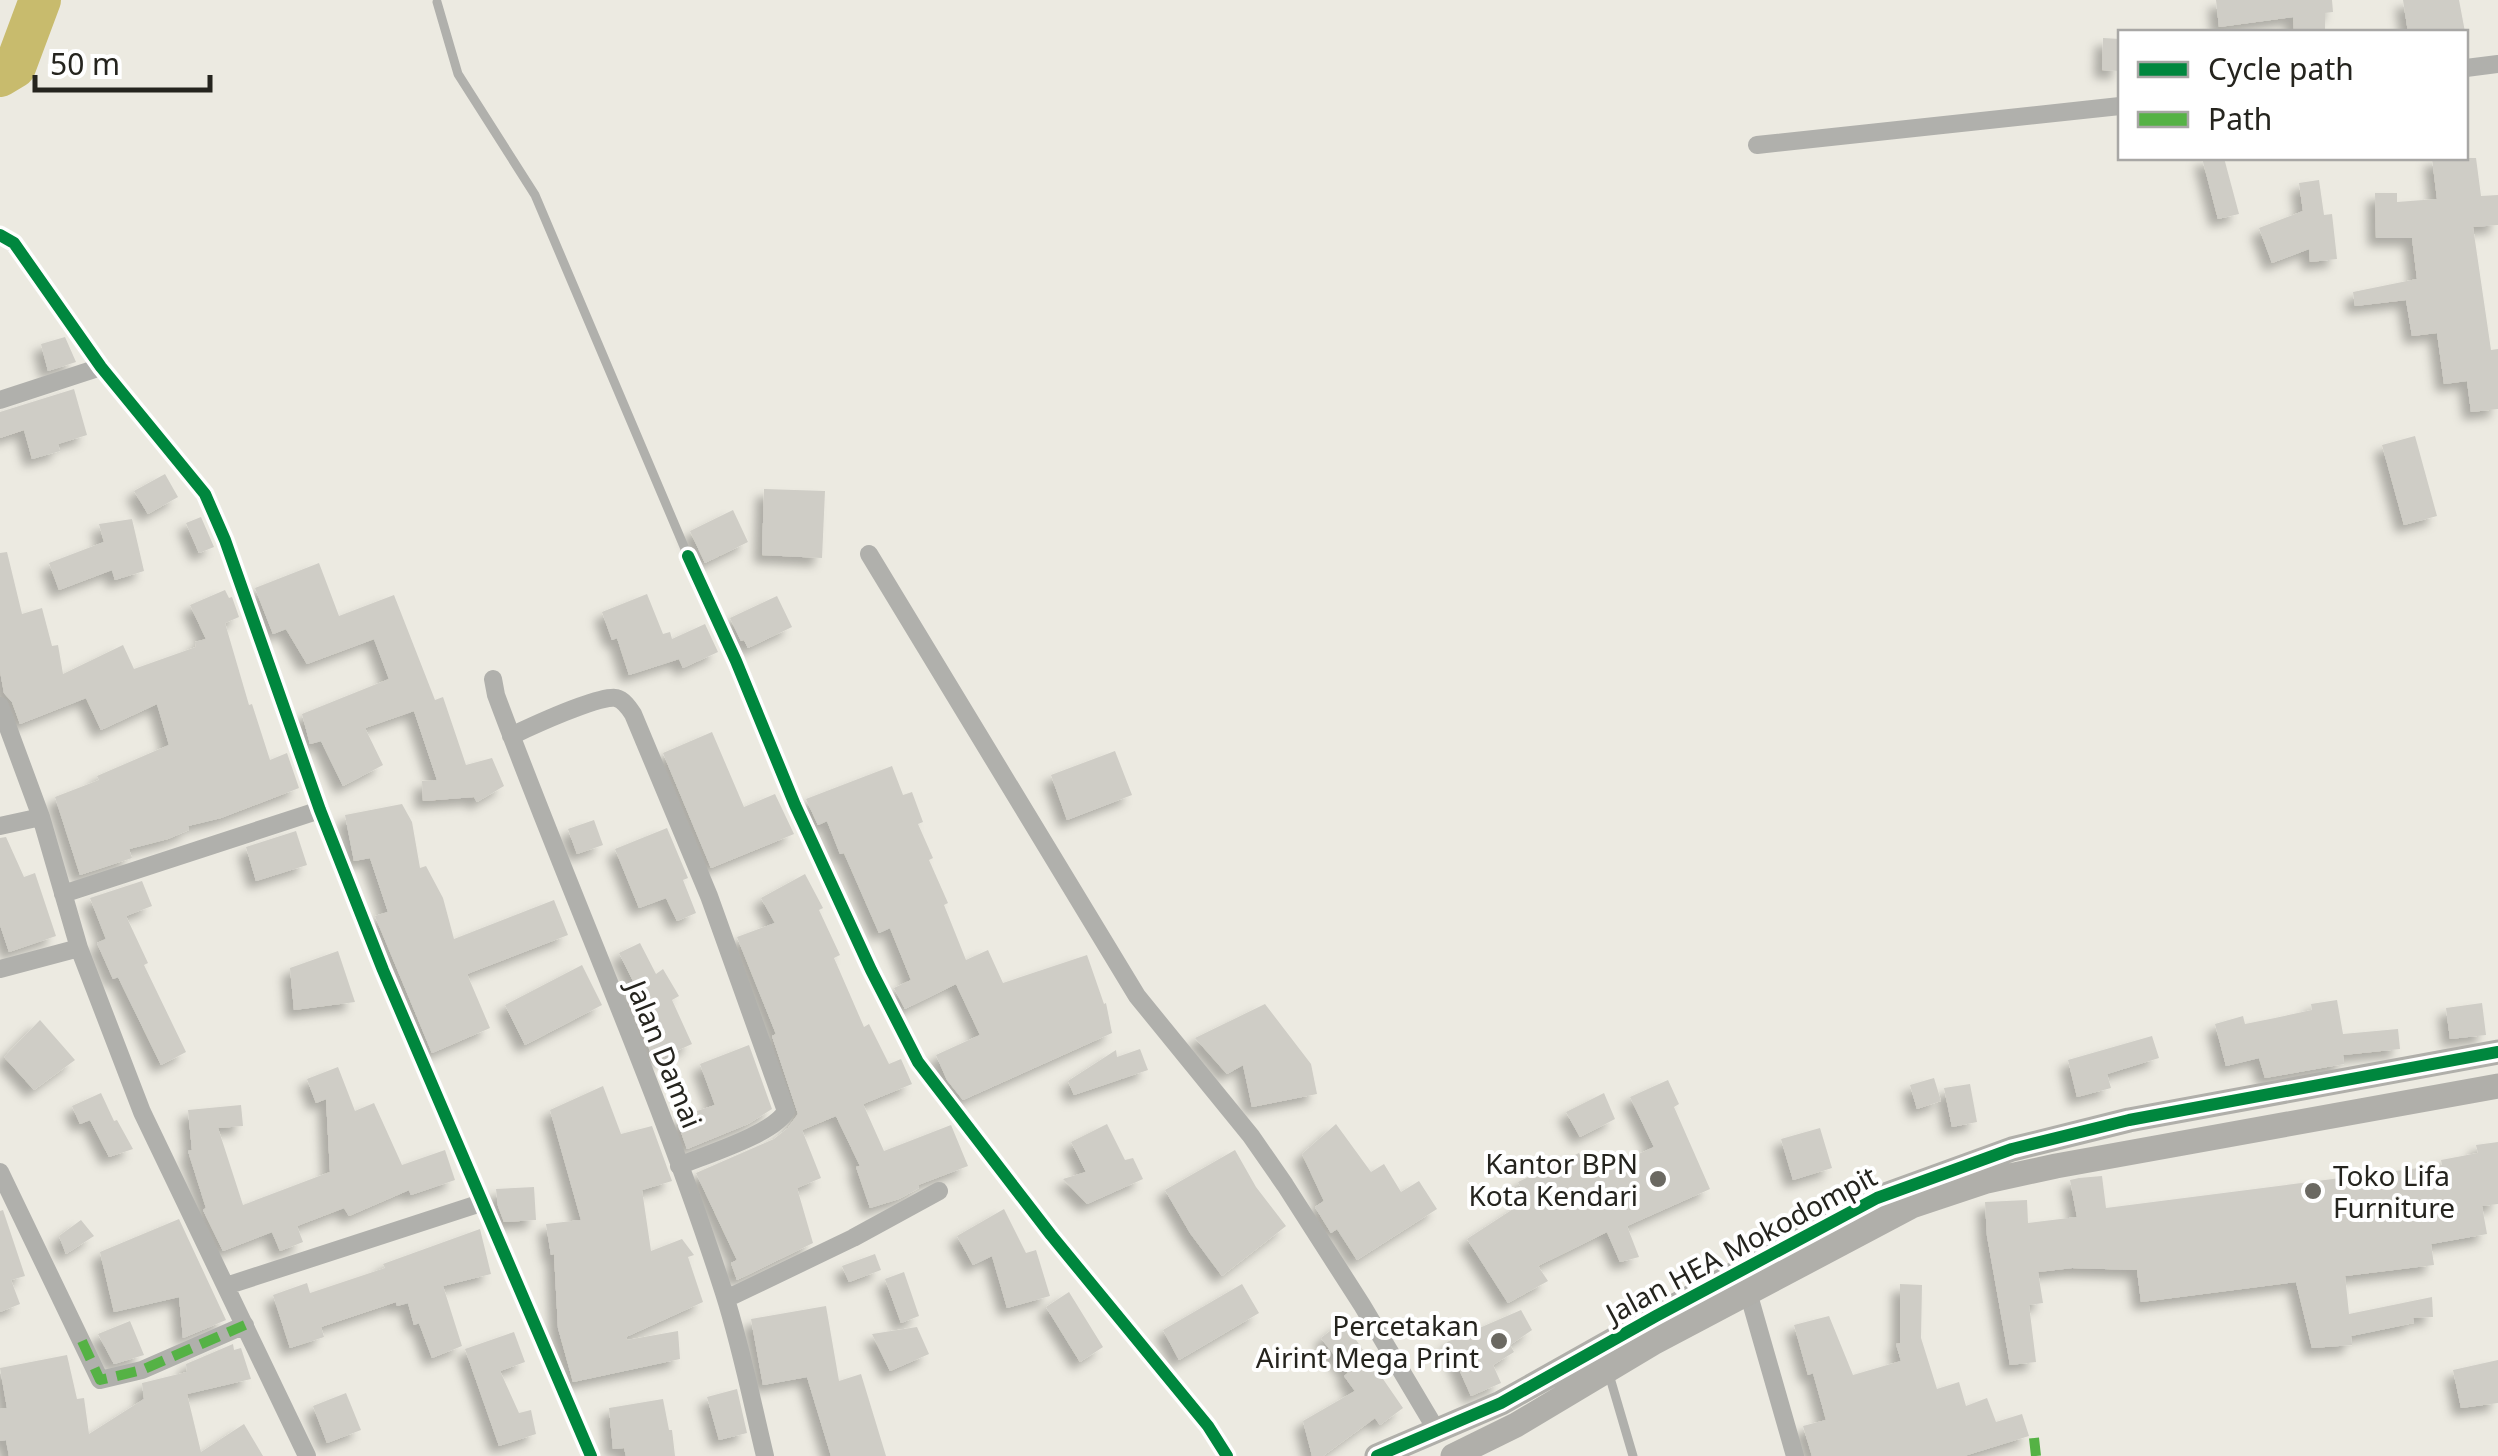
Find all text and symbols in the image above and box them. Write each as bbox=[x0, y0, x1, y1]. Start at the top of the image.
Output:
scale bar bbox=[35, 30, 210, 92]
legend bbox=[2118, 30, 2468, 160]
text: 50 m bbox=[50, 43, 120, 84]
text: Cycle path bbox=[2208, 48, 2354, 89]
text: Path bbox=[2208, 98, 2272, 139]
street label: Jalan Damai bbox=[617, 972, 712, 1134]
place label: Kantor BPN Kota Kendari bbox=[1468, 1144, 1638, 1214]
street label: Jalan HEA Mokodompit bbox=[1596, 1156, 1883, 1333]
place label: Toko Lifa Furniture bbox=[2333, 1156, 2455, 1226]
marker: Kantor BPN Kota Kendari bbox=[1647, 1168, 1669, 1190]
marker: Toko Lifa Furniture bbox=[2302, 1180, 2324, 1202]
place label: Percetakan Airint Mega Print bbox=[1256, 1306, 1479, 1376]
marker: Percetakan Airint Mega Print bbox=[1488, 1330, 1510, 1352]

